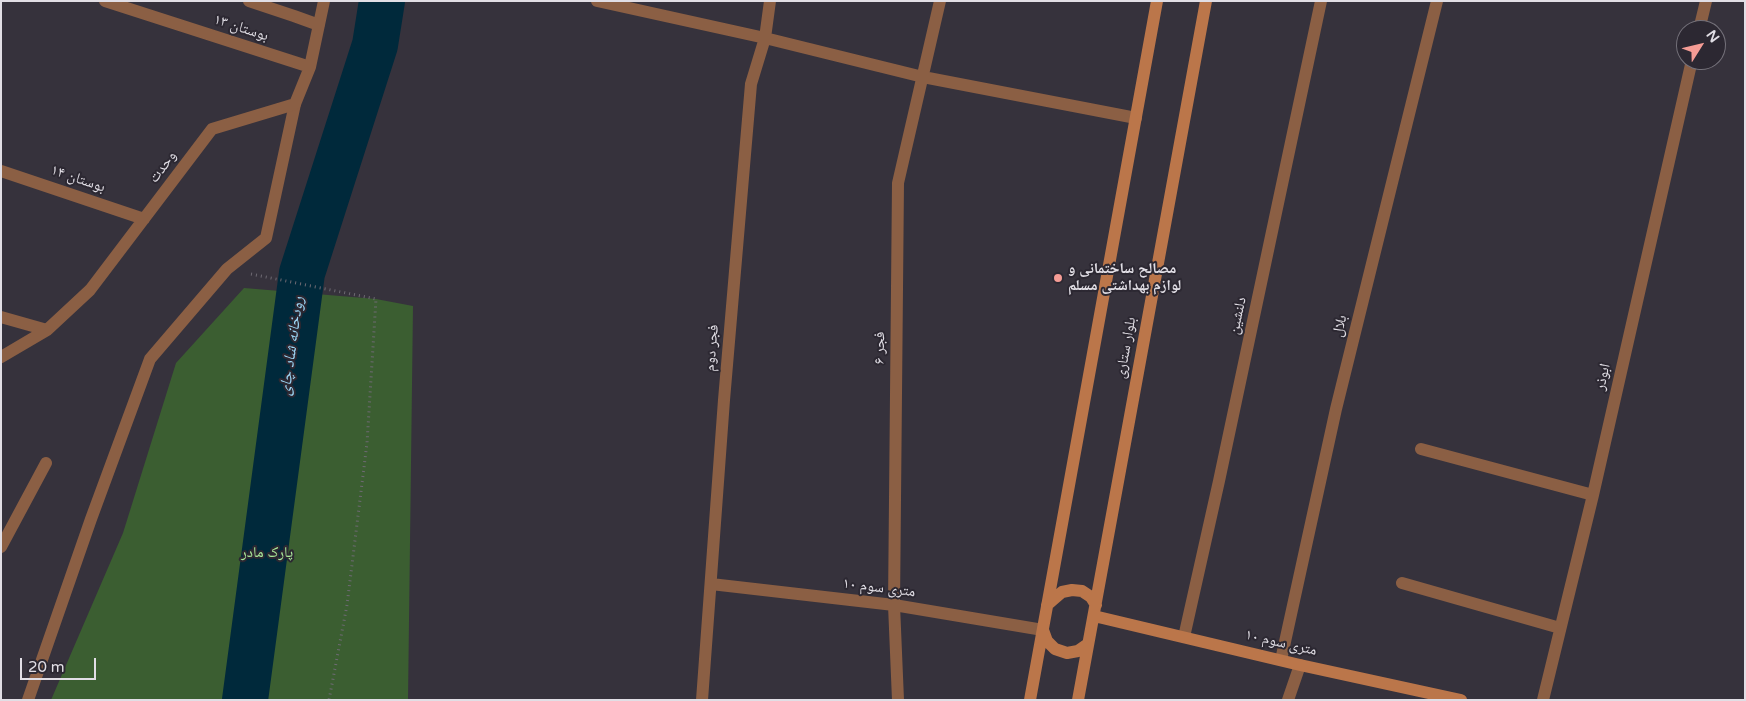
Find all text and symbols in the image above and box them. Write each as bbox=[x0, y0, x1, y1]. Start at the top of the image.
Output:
street label: بوستان ۱۳ bbox=[211, 11, 271, 45]
north arrow bbox=[1676, 20, 1726, 70]
text: N bbox=[1703, 27, 1723, 46]
street label: وحدت bbox=[145, 148, 181, 186]
street label: بوستان ۱۴ bbox=[48, 161, 108, 197]
place label: مصالح ساختمانی و لوازم بهداشتی مسلم bbox=[1068, 260, 1181, 295]
marker: مصالح ساختمانی و لوازم بهداشتی مسلم bbox=[1052, 272, 1064, 284]
water label: رودخانه شاد چای bbox=[276, 295, 308, 397]
street label: دلنشین bbox=[1225, 296, 1251, 336]
street label: بلال bbox=[1329, 313, 1351, 339]
street label: بلوار ستاری bbox=[1112, 316, 1140, 380]
street label: فجر دوم bbox=[701, 324, 723, 372]
street label: فجر ۶ bbox=[871, 331, 889, 365]
street label: ابوذر bbox=[1591, 362, 1615, 392]
park label: پارک مادر bbox=[241, 544, 293, 562]
street label: ۱۰ متری سوم bbox=[842, 575, 916, 601]
street label: ۱۰ متری سوم bbox=[1243, 626, 1319, 660]
scale bar bbox=[22, 648, 99, 680]
text: 20 m bbox=[28, 658, 65, 676]

